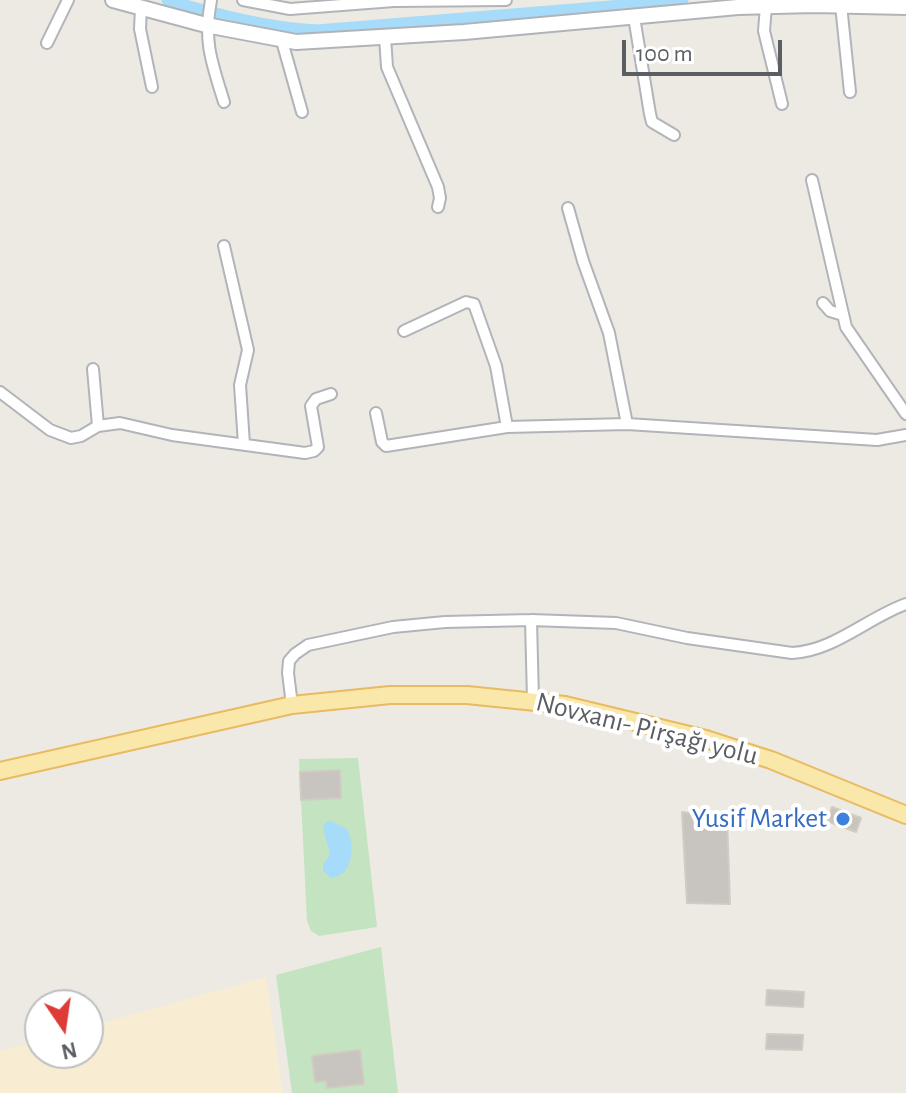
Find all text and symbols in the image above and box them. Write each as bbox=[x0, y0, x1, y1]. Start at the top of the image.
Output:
scale bar bbox=[626, 24, 786, 74]
text: 100 m bbox=[636, 42, 693, 66]
street label: Novxanı- Pirşağı yolu bbox=[532, 685, 762, 773]
place label: Yusif Market bbox=[692, 802, 827, 836]
marker: Yusif Market bbox=[834, 810, 852, 828]
north arrow bbox=[24, 989, 104, 1069]
text: N bbox=[59, 1038, 79, 1063]

